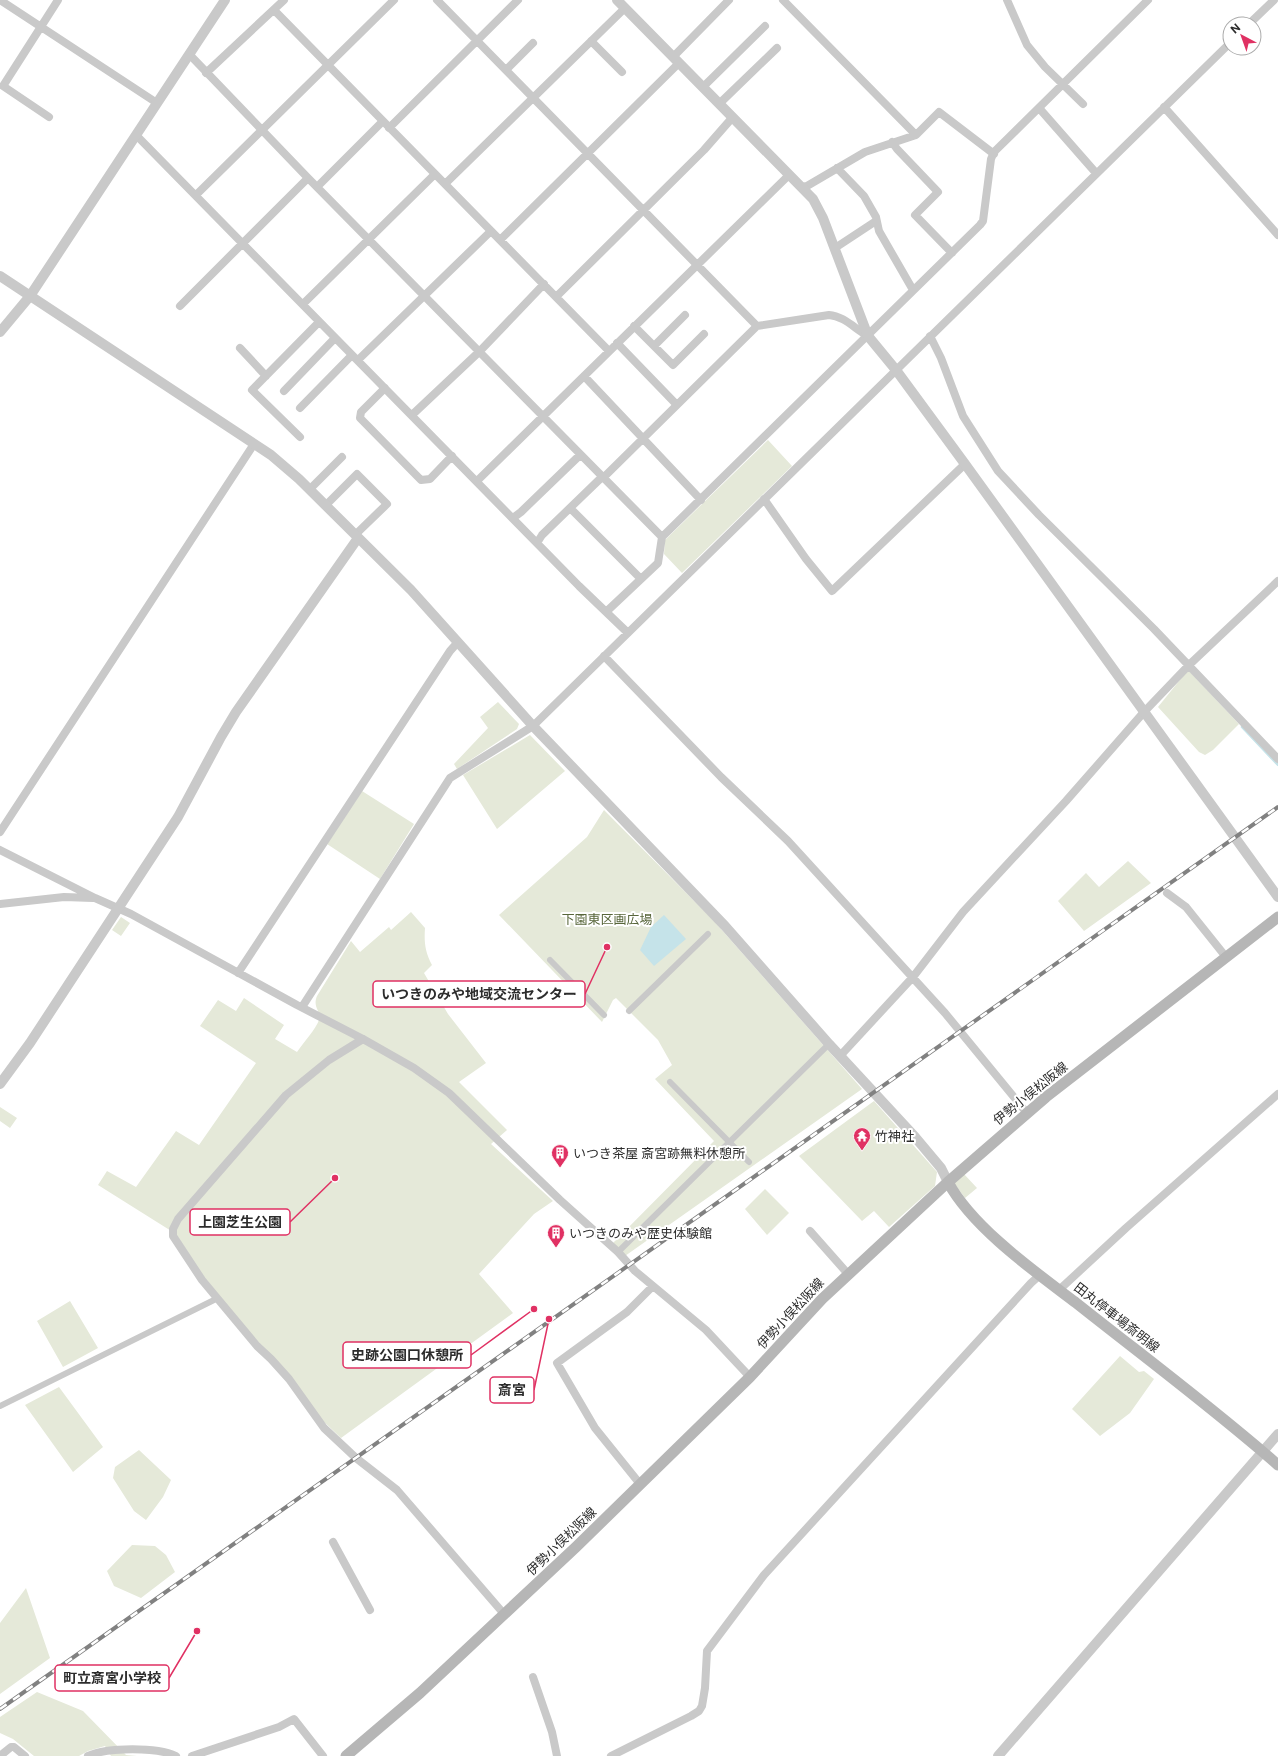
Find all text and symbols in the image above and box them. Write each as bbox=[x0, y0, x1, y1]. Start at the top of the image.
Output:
north arrow bbox=[1222, 16, 1262, 56]
text: N bbox=[1228, 21, 1243, 36]
park label: 下園東区画広場 bbox=[561, 912, 653, 927]
callout: いつきのみや地域交流センター bbox=[373, 981, 585, 1007]
text: いつきのみや地域交流センター bbox=[381, 986, 577, 1002]
street label: 伊勢小俣松阪線 bbox=[990, 1059, 1070, 1128]
temple icon: 竹神社 bbox=[852, 1126, 872, 1151]
place label: 竹神社 bbox=[875, 1129, 914, 1144]
building icon: いつき茶屋 斎宮跡無料休憩所 bbox=[550, 1143, 570, 1168]
place label: いつき茶屋 斎宮跡無料休憩所 bbox=[573, 1146, 745, 1161]
callout: 上園芝生公園 bbox=[190, 1209, 290, 1235]
text: 上園芝生公園 bbox=[198, 1214, 282, 1230]
building icon: いつきのみや歴史体験館 bbox=[546, 1223, 566, 1248]
place label: いつきのみや歴史体験館 bbox=[569, 1226, 712, 1241]
street label: 伊勢小俣松阪線 bbox=[754, 1275, 827, 1352]
street label: 田丸停車場斎明線 bbox=[1071, 1279, 1162, 1355]
callout: 史跡公園口休憩所 bbox=[343, 1342, 471, 1368]
text: 史跡公園口休憩所 bbox=[351, 1347, 463, 1363]
callout: 斎宮 bbox=[490, 1377, 534, 1403]
text: 斎宮 bbox=[498, 1382, 526, 1398]
street label: 伊勢小俣松阪線 bbox=[523, 1504, 599, 1578]
callout: 町立斎宮小学校 bbox=[55, 1665, 169, 1691]
text: 町立斎宮小学校 bbox=[63, 1670, 161, 1686]

